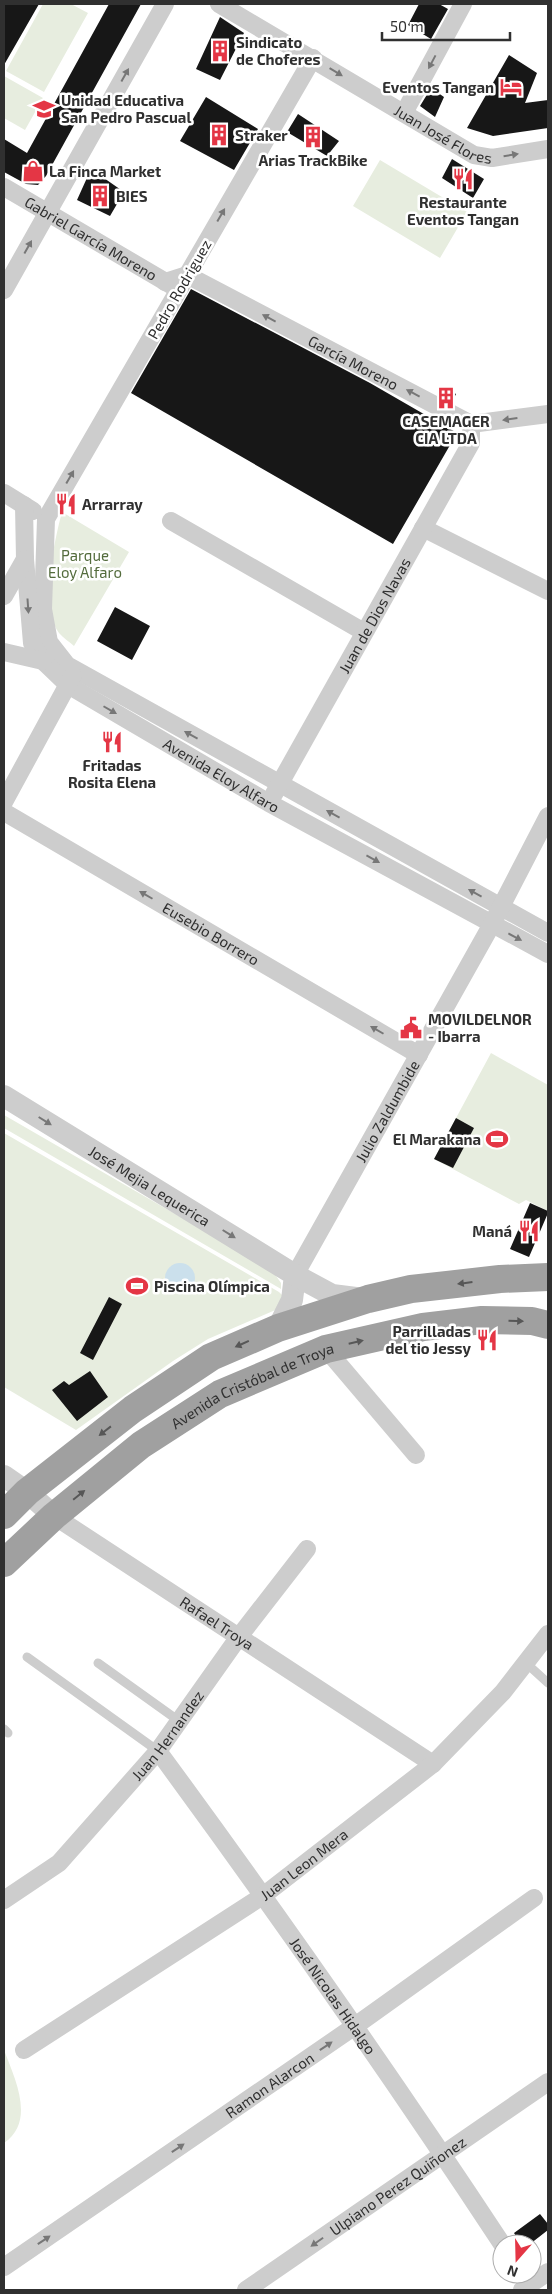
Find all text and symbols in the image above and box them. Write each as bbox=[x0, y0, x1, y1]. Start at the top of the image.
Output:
scale bar bbox=[382, 10, 510, 42]
text: 50 m bbox=[390, 17, 424, 35]
place label: Sindicato de Choferes bbox=[236, 33, 320, 68]
building icon: Sindicato de Choferes bbox=[207, 38, 233, 64]
one-way arrow bbox=[428, 55, 436, 69]
one-way arrow bbox=[330, 68, 343, 77]
one-way arrow bbox=[120, 69, 129, 82]
hotel icon: Eventos Tangan bbox=[498, 74, 524, 100]
place label: Eventos Tangan bbox=[382, 78, 494, 96]
place label: Unidad Educativa San Pedro Pascual bbox=[61, 91, 191, 126]
school or university icon: Unidad Educativa San Pedro Pascual bbox=[31, 96, 57, 122]
street label: Juan José Flores bbox=[391, 101, 493, 167]
building icon: Straker bbox=[206, 122, 232, 148]
building icon: Arias TrackBike bbox=[300, 124, 326, 150]
place label: Straker bbox=[235, 126, 288, 144]
place label: Arias TrackBike bbox=[259, 151, 367, 169]
one-way arrow bbox=[503, 151, 519, 159]
shop icon: La Finca Market bbox=[20, 158, 46, 184]
place label: La Finca Market bbox=[49, 162, 161, 180]
restaurant icon: Restaurante Eventos Tangan bbox=[450, 166, 476, 192]
building icon: BIES bbox=[87, 183, 113, 209]
place label: BIES bbox=[116, 187, 148, 205]
street label: Gabriel García Moreno bbox=[22, 192, 161, 284]
place label: Restaurante Eventos Tangan bbox=[407, 193, 519, 228]
one-way arrow bbox=[217, 209, 226, 222]
street label: Pedro Rodriguez bbox=[143, 236, 215, 342]
one-way arrow bbox=[23, 241, 32, 254]
one-way arrow bbox=[262, 314, 276, 322]
street label: García Moreno bbox=[305, 331, 401, 393]
building icon: CASEMAGER CIA LTDA bbox=[433, 385, 459, 411]
one-way arrow bbox=[405, 389, 420, 397]
place label: CASEMAGER CIA LTDA bbox=[402, 412, 490, 447]
one-way arrow bbox=[501, 415, 517, 423]
one-way arrow bbox=[65, 470, 74, 483]
restaurant icon: Arrarray bbox=[53, 491, 79, 517]
place label: Arrarray bbox=[82, 495, 143, 514]
park label: Parque Eloy Alfaro bbox=[48, 546, 122, 581]
street label: Juan de Dios Navas bbox=[335, 554, 414, 676]
one-way arrow bbox=[24, 599, 32, 615]
one-way arrow bbox=[103, 705, 116, 714]
restaurant icon: Fritadas Rosita Elena bbox=[99, 729, 125, 755]
one-way arrow bbox=[184, 730, 198, 739]
street label: Avenida Eloy Alfaro bbox=[160, 734, 283, 816]
place label: Fritadas Rosita Elena bbox=[68, 756, 156, 791]
one-way arrow bbox=[325, 810, 340, 818]
one-way arrow bbox=[365, 855, 380, 863]
one-way arrow bbox=[468, 888, 482, 897]
one-way arrow bbox=[139, 891, 153, 900]
street label: Eusebio Borrero bbox=[160, 898, 263, 969]
one-way arrow bbox=[508, 933, 523, 941]
place label: MOVILDELNOR - Ibarra bbox=[428, 1010, 532, 1045]
public building icon: MOVILDELNOR - Ibarra bbox=[398, 1015, 424, 1041]
one-way arrow bbox=[370, 1026, 383, 1035]
street label: Julio Zaldumbide bbox=[351, 1057, 423, 1165]
one-way arrow bbox=[39, 1117, 52, 1126]
sports icon: El Marakana bbox=[484, 1126, 510, 1152]
place label: El Marakana bbox=[393, 1130, 481, 1148]
street label: José Mejia Lequerica bbox=[86, 1141, 214, 1230]
restaurant icon: Maná bbox=[516, 1218, 542, 1244]
place label: Maná bbox=[472, 1222, 512, 1240]
one-way arrow bbox=[222, 1229, 235, 1238]
sports icon: Piscina Olímpica bbox=[124, 1273, 150, 1299]
place label: Piscina Olímpica bbox=[154, 1277, 270, 1295]
one-way arrow bbox=[456, 1279, 472, 1287]
one-way arrow bbox=[509, 1317, 525, 1325]
place label: Parrilladas del tio Jessy bbox=[386, 1322, 472, 1358]
restaurant icon: Parrilladas del tio Jessy bbox=[474, 1327, 500, 1353]
one-way arrow bbox=[349, 1338, 365, 1346]
street label: Avenida Cristóbal de Troya bbox=[167, 1339, 335, 1432]
one-way arrow bbox=[235, 1340, 249, 1348]
one-way arrow bbox=[98, 1426, 112, 1436]
one-way arrow bbox=[72, 1490, 85, 1501]
street label: Rafael Troya bbox=[177, 1592, 257, 1653]
street label: Juan Hernandez bbox=[128, 1687, 207, 1784]
street label: Juan Leon Mera bbox=[257, 1825, 351, 1904]
street label: José Nicolas Hidalgo bbox=[286, 1934, 380, 2058]
one-way arrow bbox=[320, 2041, 333, 2051]
street label: Ramon Alarcon bbox=[222, 2048, 317, 2121]
street label: Ulpiano Perez Quiñonez bbox=[326, 2132, 469, 2239]
one-way arrow bbox=[171, 2143, 185, 2153]
north arrow bbox=[492, 2234, 542, 2284]
one-way arrow bbox=[37, 2235, 51, 2245]
one-way arrow bbox=[310, 2237, 323, 2247]
text: N bbox=[505, 2262, 520, 2281]

